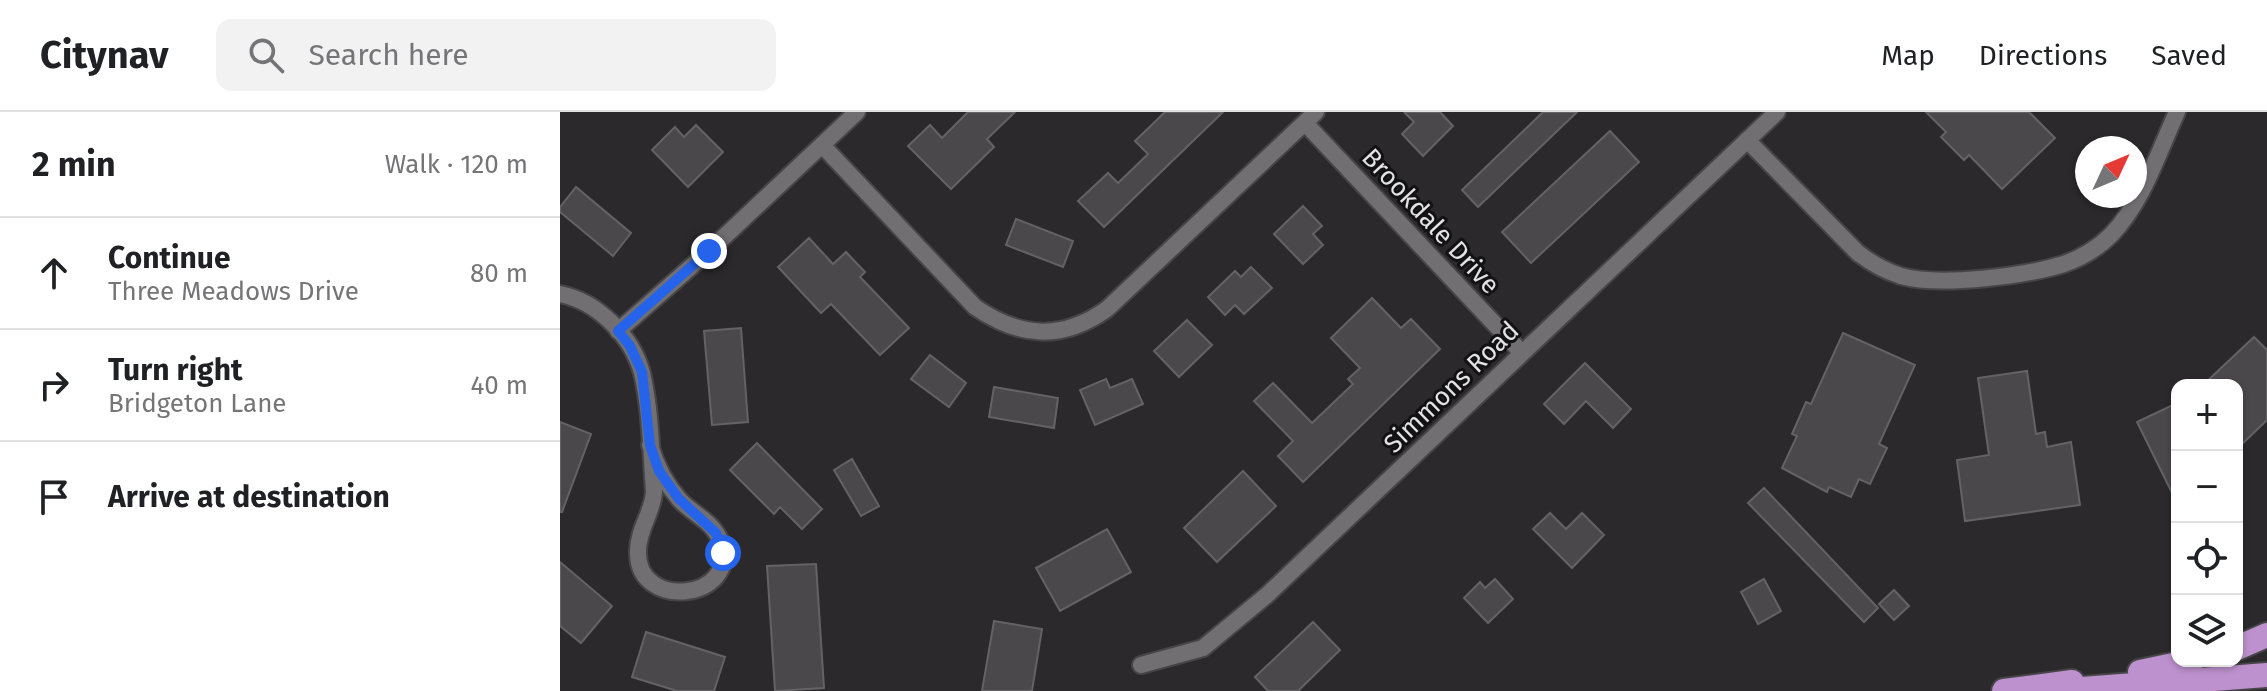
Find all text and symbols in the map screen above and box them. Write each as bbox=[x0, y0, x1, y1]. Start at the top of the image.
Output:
search box bbox=[216, 19, 776, 91]
text: Citynav bbox=[40, 32, 168, 78]
icon: search bbox=[244, 33, 288, 77]
text: Search here bbox=[308, 37, 469, 73]
text: Map bbox=[1881, 39, 1935, 72]
text: Directions bbox=[1979, 39, 2107, 72]
text: Saved bbox=[2151, 39, 2227, 72]
north arrow bbox=[2075, 136, 2147, 208]
street label: Brookdale Drive bbox=[1355, 142, 1506, 300]
text: 2 min bbox=[32, 144, 116, 185]
text: Walk · 120 m bbox=[385, 149, 528, 180]
route end bbox=[691, 233, 727, 269]
text: Continue bbox=[108, 240, 231, 276]
icon: ahead bbox=[32, 251, 76, 295]
text: 80 m bbox=[470, 258, 528, 289]
text: Three Meadows Drive bbox=[108, 276, 359, 307]
street label: Simmons Road bbox=[1377, 315, 1525, 459]
text: Turn right bbox=[108, 352, 243, 388]
icon: right bbox=[32, 363, 76, 407]
text: 40 m bbox=[470, 370, 528, 401]
map controls bbox=[2171, 379, 2243, 667]
button: + bbox=[2171, 379, 2243, 451]
text: Bridgeton Lane bbox=[108, 388, 287, 419]
button: − bbox=[2171, 451, 2243, 523]
icon: arrive bbox=[32, 475, 76, 519]
text: Arrive at destination bbox=[108, 479, 390, 515]
button: locate bbox=[2171, 523, 2243, 595]
route start bbox=[705, 535, 741, 571]
button: layers bbox=[2171, 595, 2243, 667]

